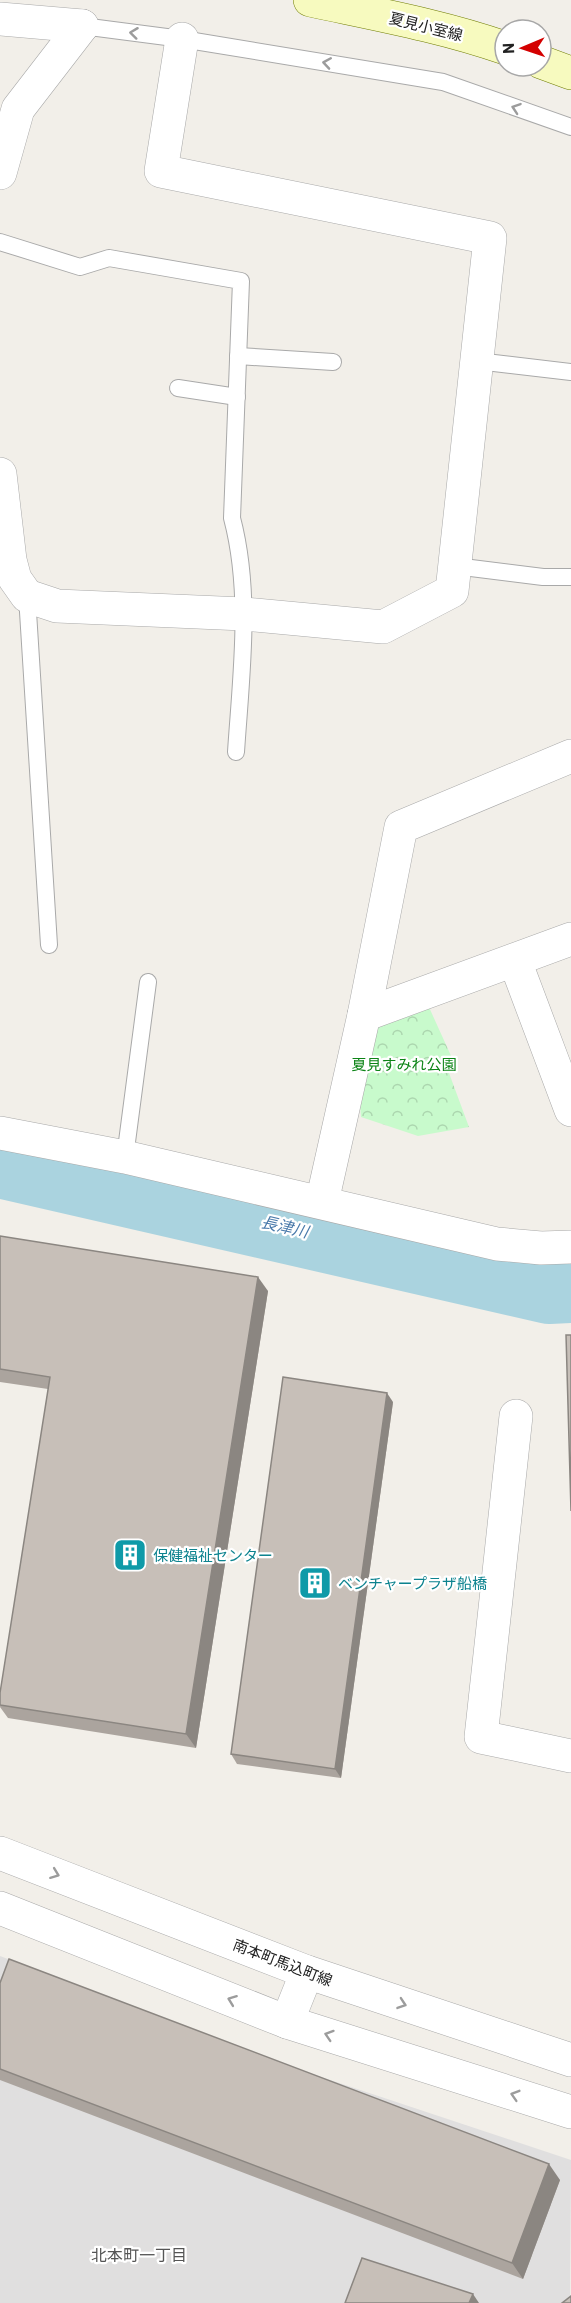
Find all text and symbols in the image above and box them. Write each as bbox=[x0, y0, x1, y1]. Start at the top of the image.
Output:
street label: 夏見小室線 bbox=[387, 8, 465, 44]
north arrow bbox=[493, 18, 553, 78]
one-way arrow bbox=[130, 27, 139, 39]
text: N bbox=[498, 43, 517, 54]
one-way arrow bbox=[322, 57, 332, 70]
one-way arrow bbox=[511, 102, 522, 115]
park label: 夏見すみれ公園 bbox=[351, 1055, 457, 1073]
water label: 長津川 bbox=[259, 1211, 312, 1241]
building icon: 保健福祉センター bbox=[112, 1537, 148, 1573]
place label: 保健福祉センター bbox=[153, 1546, 273, 1564]
building icon: ベンチャープラザ船橋 bbox=[297, 1565, 333, 1601]
place label: ベンチャープラザ船橋 bbox=[338, 1574, 487, 1592]
one-way arrow bbox=[49, 1867, 59, 1880]
street label: 南本町馬込町線 bbox=[231, 1935, 335, 1989]
one-way arrow bbox=[228, 1995, 239, 2007]
one-way arrow bbox=[396, 1997, 407, 2010]
one-way arrow bbox=[324, 2030, 335, 2043]
one-way arrow bbox=[510, 2090, 521, 2102]
district label: 北本町一丁目 bbox=[91, 2245, 187, 2264]

